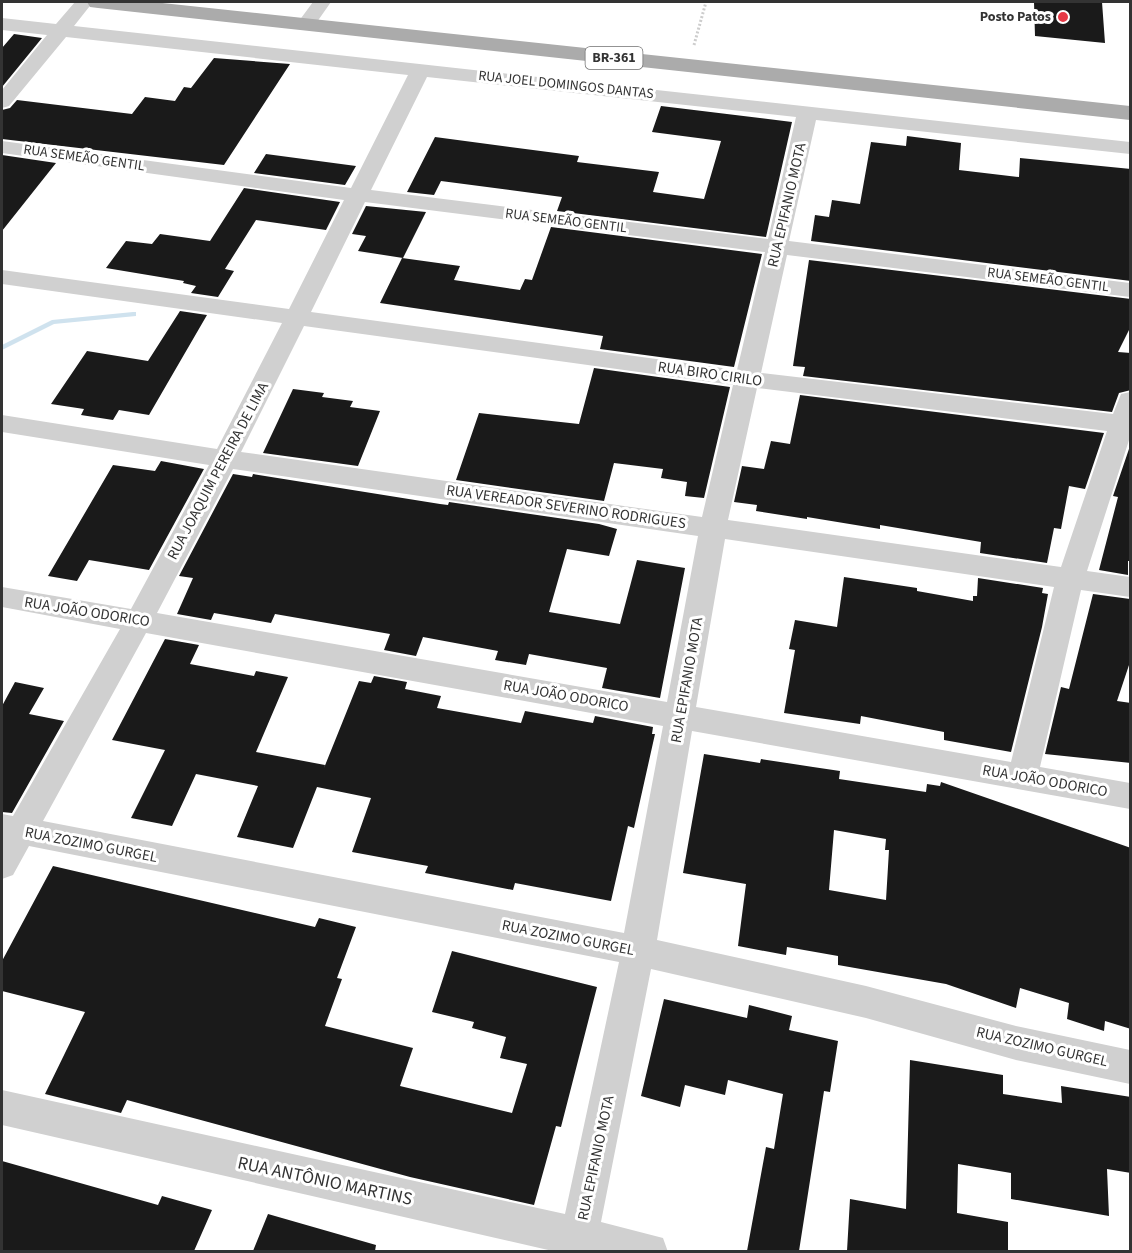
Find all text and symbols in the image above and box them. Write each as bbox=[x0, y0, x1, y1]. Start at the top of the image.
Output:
place label: Posto Patos bbox=[980, 7, 1051, 27]
marker: Posto Patos bbox=[1056, 10, 1070, 24]
road number: BR-361 bbox=[586, 47, 642, 69]
street label: RUA JOEL DOMINGOS DANTAS bbox=[477, 66, 655, 104]
street label: RUA SEMEÃO GENTIL bbox=[22, 140, 146, 176]
street label: RUA EPIFANIO MOTA bbox=[762, 140, 812, 269]
street label: RUA SEMEÃO GENTIL bbox=[504, 204, 628, 238]
street label: RUA SEMEÃO GENTIL bbox=[986, 263, 1110, 297]
street label: RUA BIRO CIRILO bbox=[656, 356, 764, 392]
street label: RUA JOAQUIM PEREIRA DE LIMA bbox=[162, 378, 274, 564]
street label: RUA VEREADOR SEVERINO RODRIGUES bbox=[445, 480, 687, 534]
street label: RUA JOÃO ODORICO bbox=[23, 592, 151, 632]
street label: RUA EPIFANIO MOTA bbox=[666, 615, 709, 744]
street label: RUA JOÃO ODORICO bbox=[502, 675, 630, 717]
street label: RUA JOÃO ODORICO bbox=[981, 760, 1109, 802]
street label: RUA ZOZIMO GURGEL bbox=[23, 822, 159, 868]
street label: RUA ZOZIMO GURGEL bbox=[500, 915, 636, 961]
street label: RUA ZOZIMO GURGEL bbox=[974, 1022, 1110, 1072]
street label: RUA EPIFANIO MOTA bbox=[573, 1093, 620, 1222]
street label: RUA ANTÔNIO MARTINS bbox=[235, 1150, 415, 1212]

